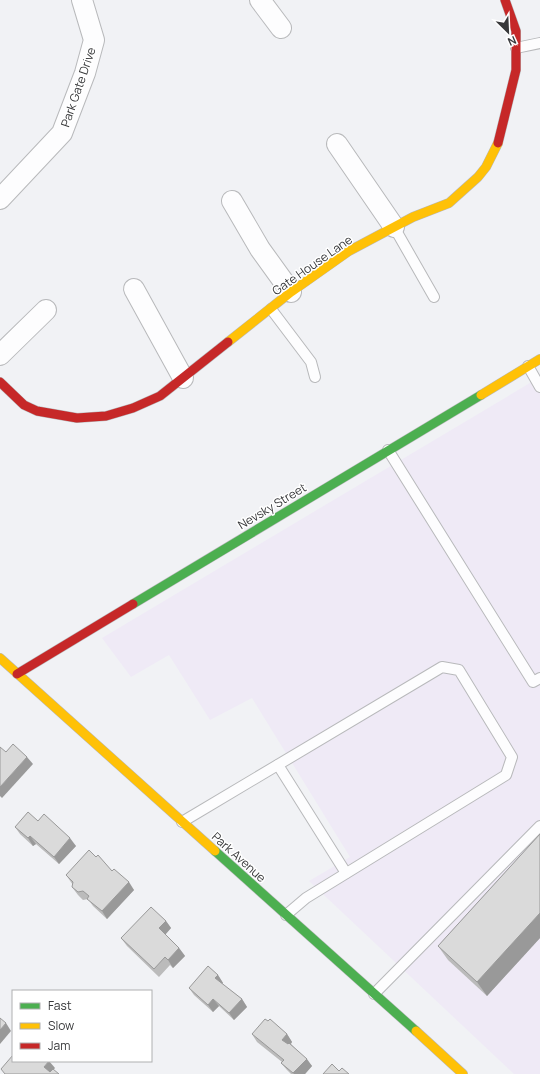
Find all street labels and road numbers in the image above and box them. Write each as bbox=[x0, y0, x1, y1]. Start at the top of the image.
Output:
street label: Park Gate Drive bbox=[56, 45, 100, 129]
street label: Gate House Lane bbox=[269, 231, 355, 299]
street label: Nevsky Street bbox=[235, 479, 310, 533]
street label: Park Avenue bbox=[208, 828, 270, 886]

